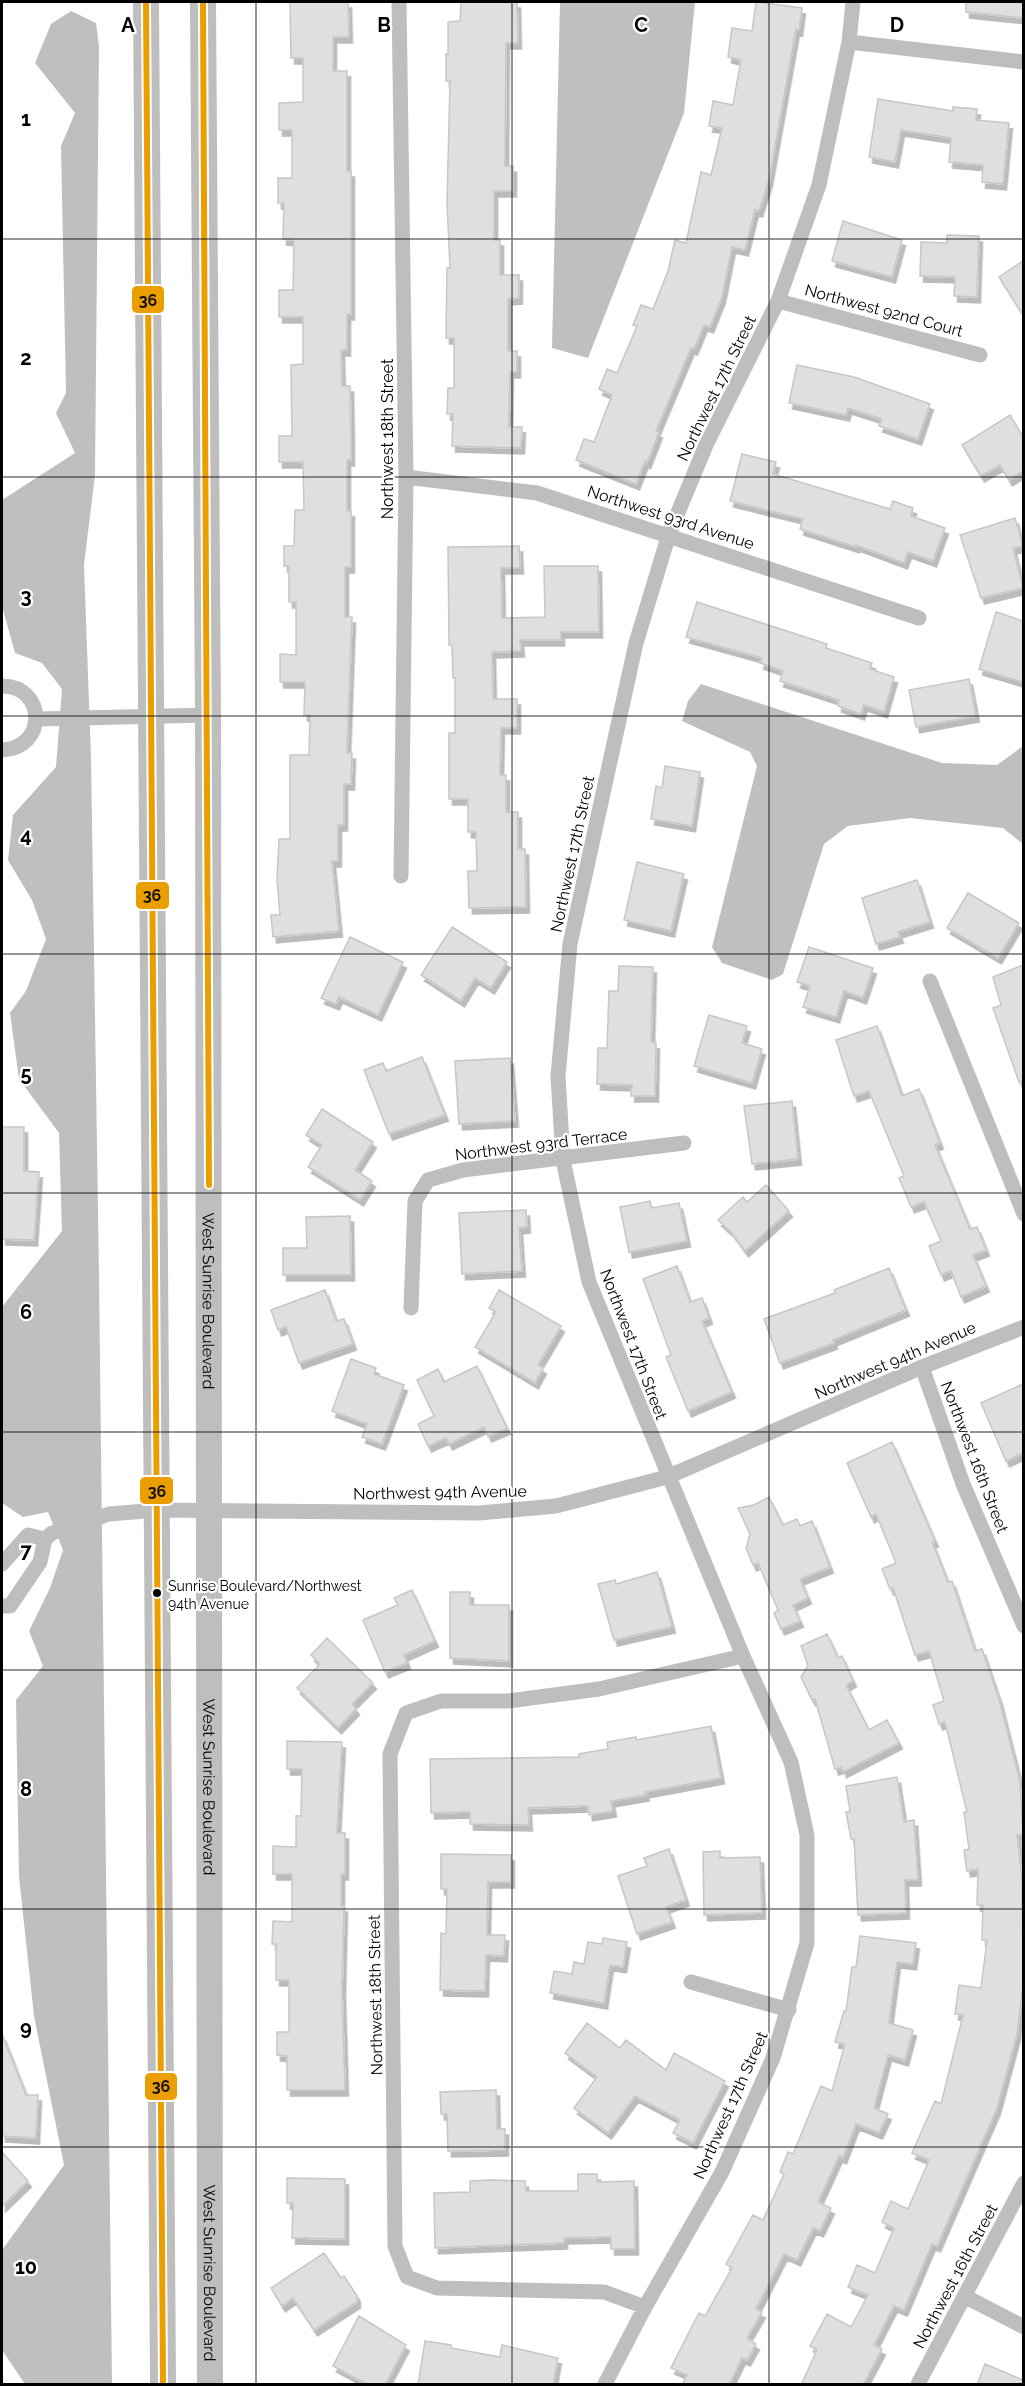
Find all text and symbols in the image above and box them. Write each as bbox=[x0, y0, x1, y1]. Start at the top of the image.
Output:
text: A bbox=[121, 13, 135, 37]
text: B bbox=[377, 13, 391, 37]
text: C bbox=[634, 13, 648, 37]
text: D bbox=[890, 13, 904, 37]
text: 1 bbox=[21, 107, 31, 131]
street label: Northwest 92nd Court bbox=[803, 280, 966, 341]
line badge: 36 bbox=[131, 285, 165, 314]
text: 36 bbox=[139, 291, 158, 310]
street label: Northwest 17th Street bbox=[673, 312, 760, 464]
text: 2 bbox=[20, 346, 32, 370]
street label: Northwest 18th Street bbox=[378, 358, 397, 519]
street label: Northwest 93rd Avenue bbox=[585, 482, 757, 553]
text: 3 bbox=[20, 584, 32, 608]
street label: Northwest 17th Street bbox=[547, 773, 599, 934]
text: 4 bbox=[20, 823, 32, 847]
line badge: 36 bbox=[135, 881, 170, 910]
text: 36 bbox=[143, 886, 162, 905]
text: 5 bbox=[20, 1062, 32, 1086]
street label: Northwest 93rd Terrace bbox=[454, 1125, 628, 1164]
street label: West Sunrise Boulevard bbox=[199, 1213, 218, 1389]
street label: Northwest 17th Street bbox=[596, 1266, 671, 1423]
text: 6 bbox=[20, 1300, 32, 1324]
street label: Northwest 94th Avenue bbox=[812, 1318, 979, 1403]
street label: Northwest 16th Street bbox=[937, 1379, 1012, 1536]
line badge: 36 bbox=[139, 1476, 174, 1505]
street label: Northwest 94th Avenue bbox=[353, 1481, 527, 1504]
text: 36 bbox=[148, 1482, 167, 1501]
text: 7 bbox=[20, 1539, 32, 1563]
place label: Sunrise Boulevard/Northwest 94th Avenue bbox=[168, 1578, 362, 1612]
marker: Sunrise Boulevard/Northwest 94th Avenue bbox=[151, 1587, 163, 1599]
street label: West Sunrise Boulevard bbox=[199, 1699, 218, 1875]
text: 8 bbox=[20, 1777, 32, 1801]
street label: Northwest 18th Street bbox=[365, 1914, 386, 2075]
text: 9 bbox=[20, 2016, 32, 2040]
street label: Northwest 17th Street bbox=[689, 2028, 772, 2182]
line badge: 36 bbox=[144, 2072, 178, 2101]
text: 36 bbox=[152, 2077, 171, 2096]
street label: West Sunrise Boulevard bbox=[200, 2185, 219, 2361]
street label: Northwest 16th Street bbox=[909, 2200, 1002, 2352]
text: 10 bbox=[15, 2255, 37, 2279]

